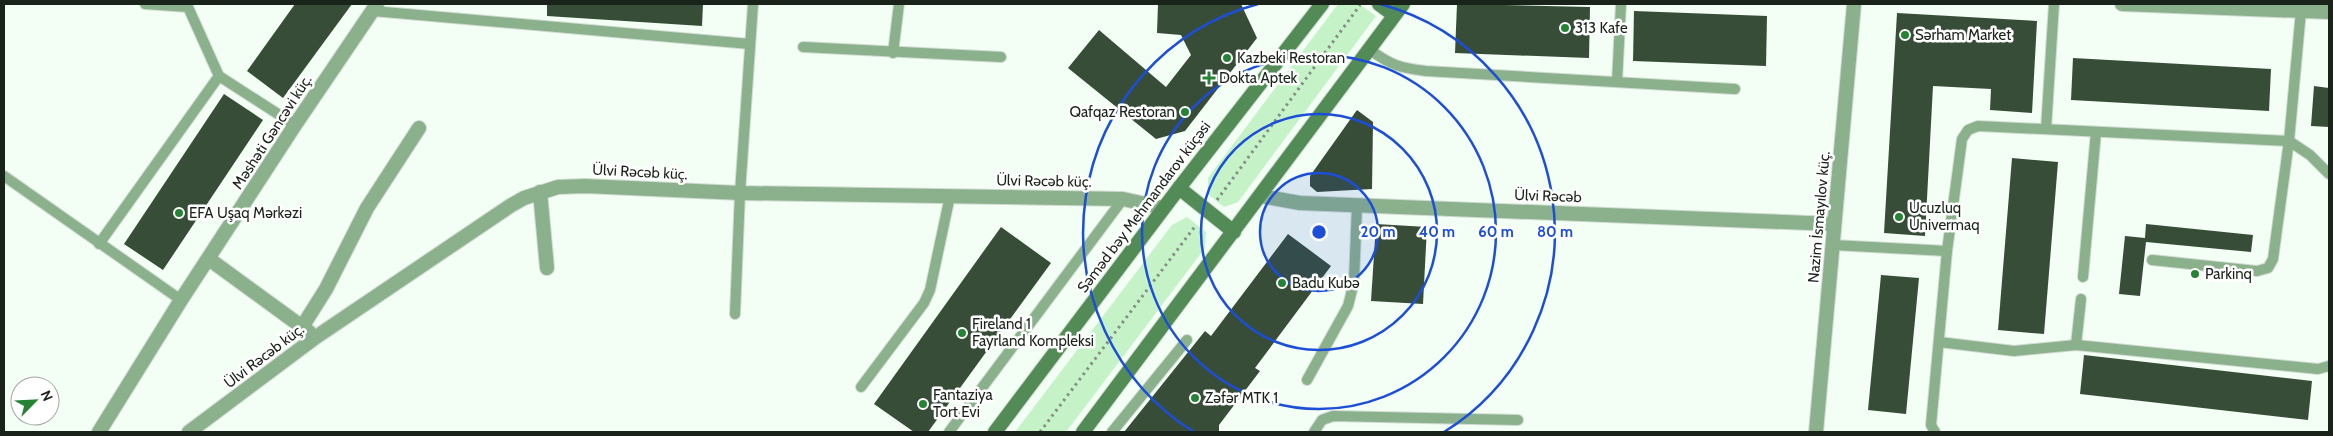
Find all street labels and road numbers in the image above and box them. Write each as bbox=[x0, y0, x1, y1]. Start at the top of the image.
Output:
street label: Məshəti Gəncəvi küç. bbox=[228, 72, 316, 192]
street label: Səməd bəy Mehmandarov küçəsi bbox=[1074, 118, 1214, 296]
street label: Nazim İsmayılov küç. bbox=[1803, 150, 1834, 284]
street label: Ülvi Rəcəb küç. bbox=[592, 161, 688, 183]
street label: Ülvi Rəcəb küç. bbox=[996, 171, 1092, 191]
street label: Ülvi Rəcəb bbox=[1514, 186, 1582, 206]
street label: Ülvi Rəcəb küç. bbox=[220, 320, 308, 392]

